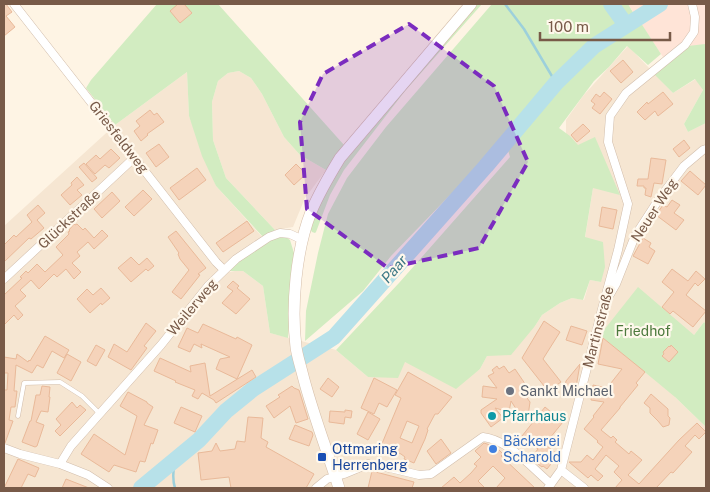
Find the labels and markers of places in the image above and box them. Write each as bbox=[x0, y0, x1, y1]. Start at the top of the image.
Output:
place label: Sankt Michael bbox=[520, 383, 613, 399]
marker: Sankt Michael bbox=[504, 385, 516, 397]
place label: Pfarrhaus bbox=[502, 408, 566, 424]
marker: Pfarrhaus bbox=[486, 410, 498, 422]
place label: Bäckerei Scharold bbox=[503, 433, 561, 465]
place label: Ottmaring Herrenberg bbox=[332, 441, 408, 473]
marker: Bäckerei Scharold bbox=[487, 443, 499, 455]
marker: Ottmaring Herrenberg bbox=[316, 451, 328, 463]

